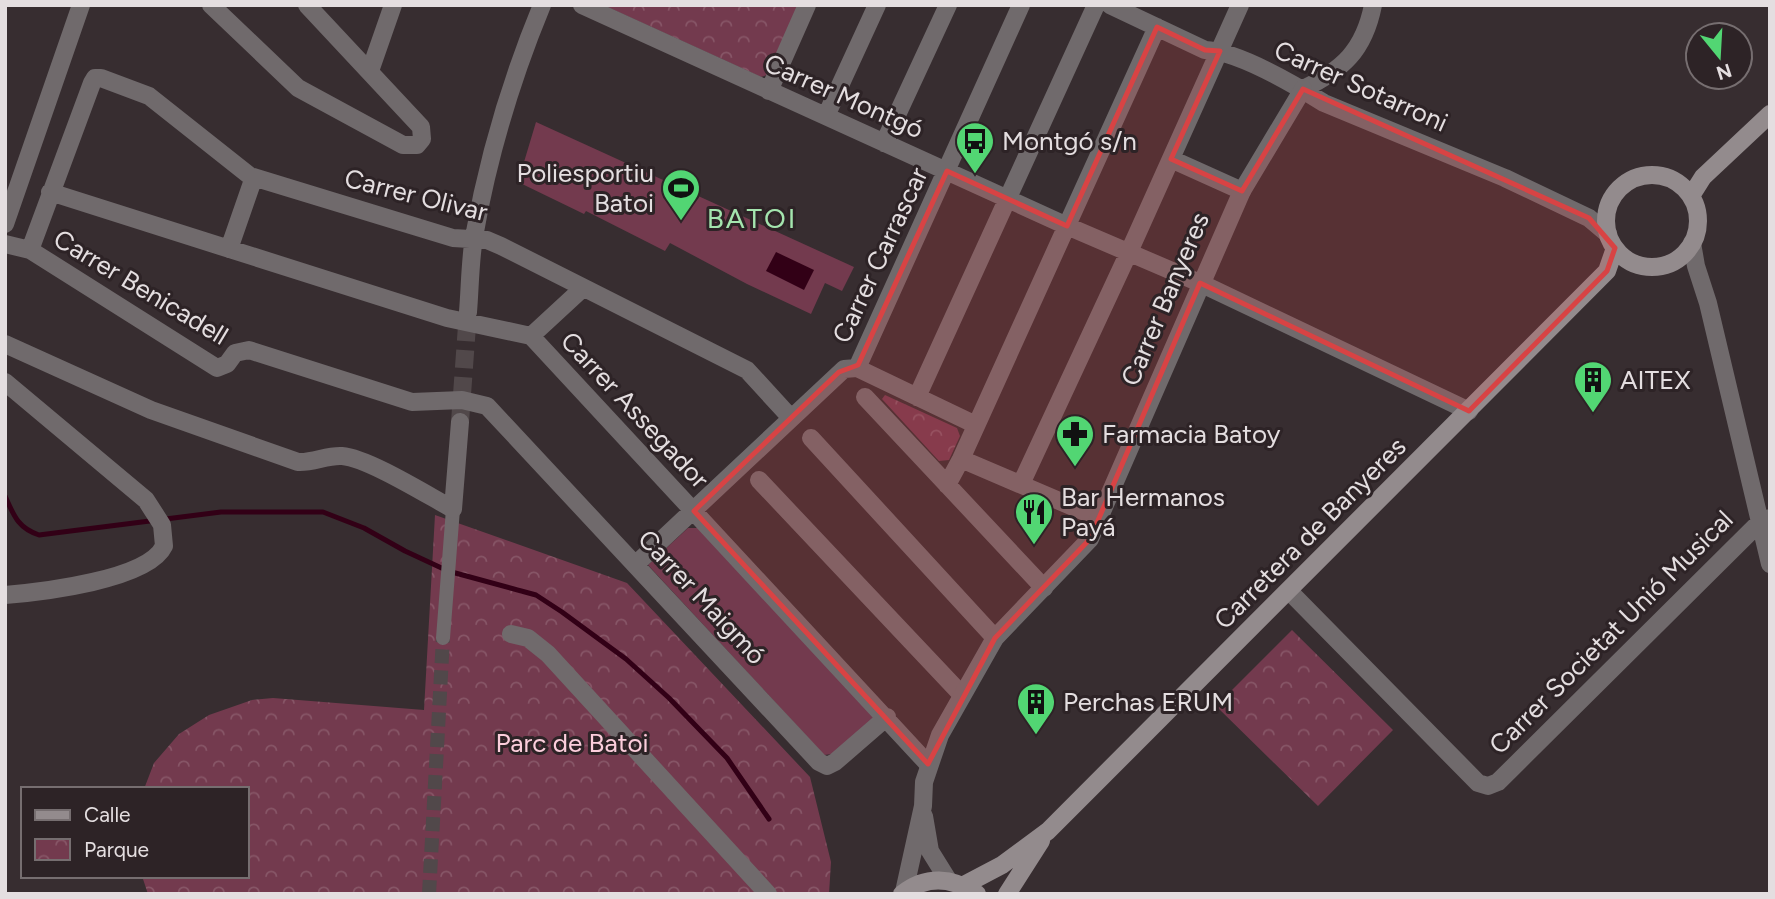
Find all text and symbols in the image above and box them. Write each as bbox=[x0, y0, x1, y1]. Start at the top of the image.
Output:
north arrow bbox=[1684, 21, 1754, 91]
street label: Carrer Sotarroni bbox=[1269, 34, 1453, 138]
street label: Carrer Montgó bbox=[760, 47, 928, 145]
text: N bbox=[1714, 58, 1735, 85]
bus stop icon: Montgó s/n bbox=[954, 120, 996, 175]
place label: Montgó s/n bbox=[1002, 125, 1137, 157]
place label: Poliesportiu Batoi bbox=[516, 157, 654, 219]
street label: Carrer Olivar bbox=[341, 162, 491, 228]
street label: Carrer Carrascar bbox=[825, 162, 935, 348]
sports icon: Poliesportiu Batoi bbox=[660, 167, 702, 222]
district label: BATOI bbox=[707, 201, 797, 235]
street label: Carrer Banyeres bbox=[1114, 208, 1216, 390]
street label: Carrer Benicadell bbox=[48, 222, 234, 352]
street label: Carrer Assegador bbox=[554, 325, 716, 495]
building icon: AITEX bbox=[1572, 359, 1614, 414]
place label: AITEX bbox=[1620, 364, 1690, 396]
pharmacy icon: Farmacia Batoy bbox=[1054, 413, 1096, 468]
place label: Farmacia Batoy bbox=[1102, 418, 1281, 450]
street label: Carretera de Banyeres bbox=[1207, 430, 1413, 636]
place label: Bar Hermanos Payá bbox=[1061, 481, 1225, 543]
restaurant icon: Bar Hermanos Payá bbox=[1013, 491, 1055, 546]
street label: Carrer Societat Unió Musical bbox=[1482, 503, 1740, 761]
street label: Carrer Maigmó bbox=[631, 523, 773, 671]
building icon: Perchas ERUM bbox=[1015, 681, 1057, 736]
place label: Perchas ERUM bbox=[1063, 686, 1233, 718]
park label: Parc de Batoi bbox=[495, 727, 649, 759]
legend bbox=[21, 787, 248, 878]
text: Calle bbox=[84, 802, 131, 827]
text: Parque bbox=[84, 837, 149, 862]

